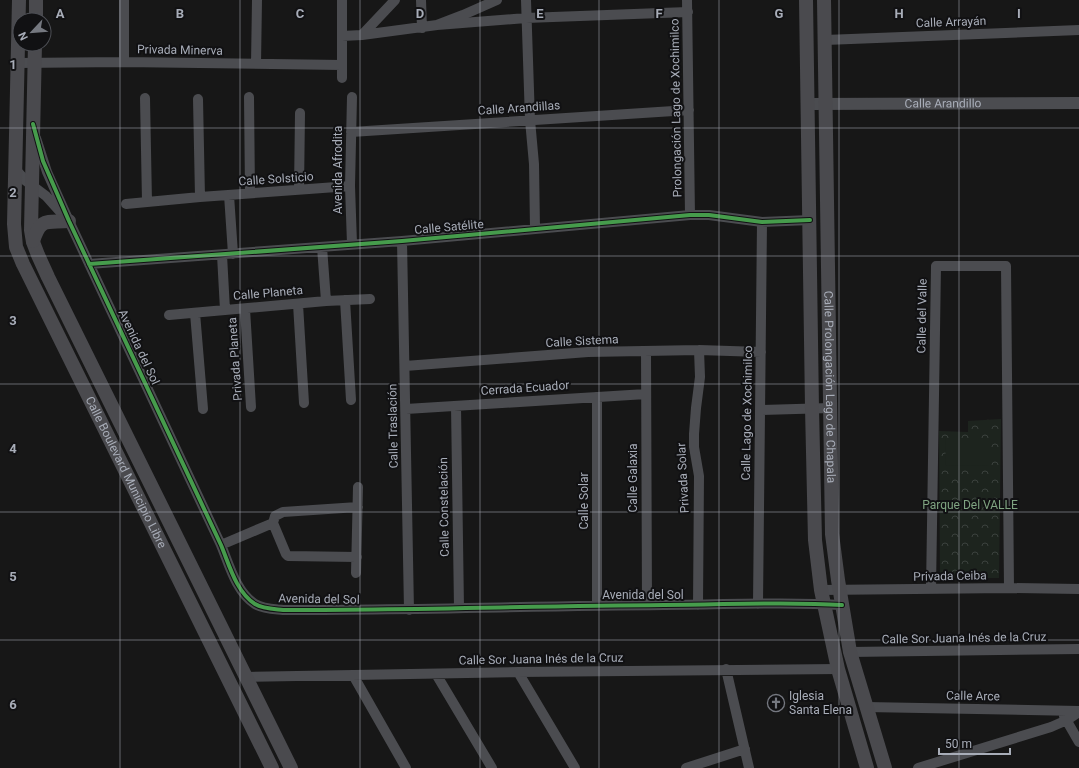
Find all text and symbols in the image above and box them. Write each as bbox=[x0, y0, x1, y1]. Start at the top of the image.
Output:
text: A bbox=[56, 6, 65, 21]
text: B bbox=[176, 6, 184, 21]
text: C bbox=[296, 6, 305, 21]
text: D bbox=[416, 6, 424, 21]
text: E bbox=[536, 6, 544, 21]
text: F bbox=[655, 6, 663, 21]
text: G bbox=[775, 6, 784, 21]
text: H bbox=[894, 6, 904, 21]
text: I bbox=[1017, 6, 1021, 21]
north arrow bbox=[12, 12, 52, 52]
street label: Calle Arrayán bbox=[916, 14, 986, 30]
street label: Prolongación Lago de Xochimilco bbox=[667, 18, 685, 198]
text: N bbox=[16, 30, 31, 43]
street label: Privada Minerva bbox=[137, 42, 223, 58]
text: 1 bbox=[9, 57, 17, 72]
street label: Calle Arandillo bbox=[905, 96, 982, 111]
street label: Calle Arandillas bbox=[477, 98, 561, 118]
street label: Avenida Afrodita bbox=[331, 126, 345, 214]
street label: Calle Solsticio bbox=[238, 169, 314, 189]
text: 2 bbox=[9, 185, 17, 200]
street label: Calle Satélite bbox=[414, 217, 484, 237]
street label: Calle del Valle bbox=[914, 279, 930, 353]
street label: Calle Planeta bbox=[233, 283, 303, 303]
street label: Calle Prolongación Lago de Chapala bbox=[821, 291, 838, 483]
street label: Avenida del Sol bbox=[115, 307, 163, 387]
text: 3 bbox=[9, 313, 17, 328]
street label: Privada Planeta bbox=[225, 317, 245, 401]
street label: Calle Sistema bbox=[545, 332, 619, 350]
street label: Calle Lago de Xochimilco bbox=[739, 345, 755, 480]
street label: Cerrada Ecuador bbox=[480, 378, 570, 398]
street label: Calle Traslación bbox=[385, 384, 401, 468]
street label: Calle Boulevard Municipio Libre bbox=[83, 394, 169, 551]
text: 4 bbox=[9, 441, 17, 456]
street label: Privada Solar bbox=[674, 442, 692, 514]
street label: Calle Galaxia bbox=[626, 443, 640, 513]
street label: Calle Constelación bbox=[436, 457, 452, 557]
street label: Calle Solar bbox=[577, 473, 591, 530]
park label: Parque Del VALLE bbox=[922, 498, 1018, 512]
street label: Privada Ceiba bbox=[913, 568, 987, 584]
text: 5 bbox=[9, 569, 17, 584]
street label: Avenida del Sol bbox=[602, 588, 684, 602]
street label: Avenida del Sol bbox=[278, 591, 360, 607]
street label: Calle Sor Juana Inés de la Cruz bbox=[881, 630, 1047, 646]
street label: Calle Sor Juana Inés de la Cruz bbox=[458, 651, 624, 667]
place label: Iglesia Santa Elena bbox=[789, 689, 852, 717]
street label: Calle Arce bbox=[946, 689, 1000, 703]
church icon: Iglesia Santa Elena bbox=[766, 693, 786, 713]
text: 6 bbox=[9, 697, 17, 712]
scale bar bbox=[939, 730, 1010, 756]
text: 50 m bbox=[945, 737, 972, 751]

